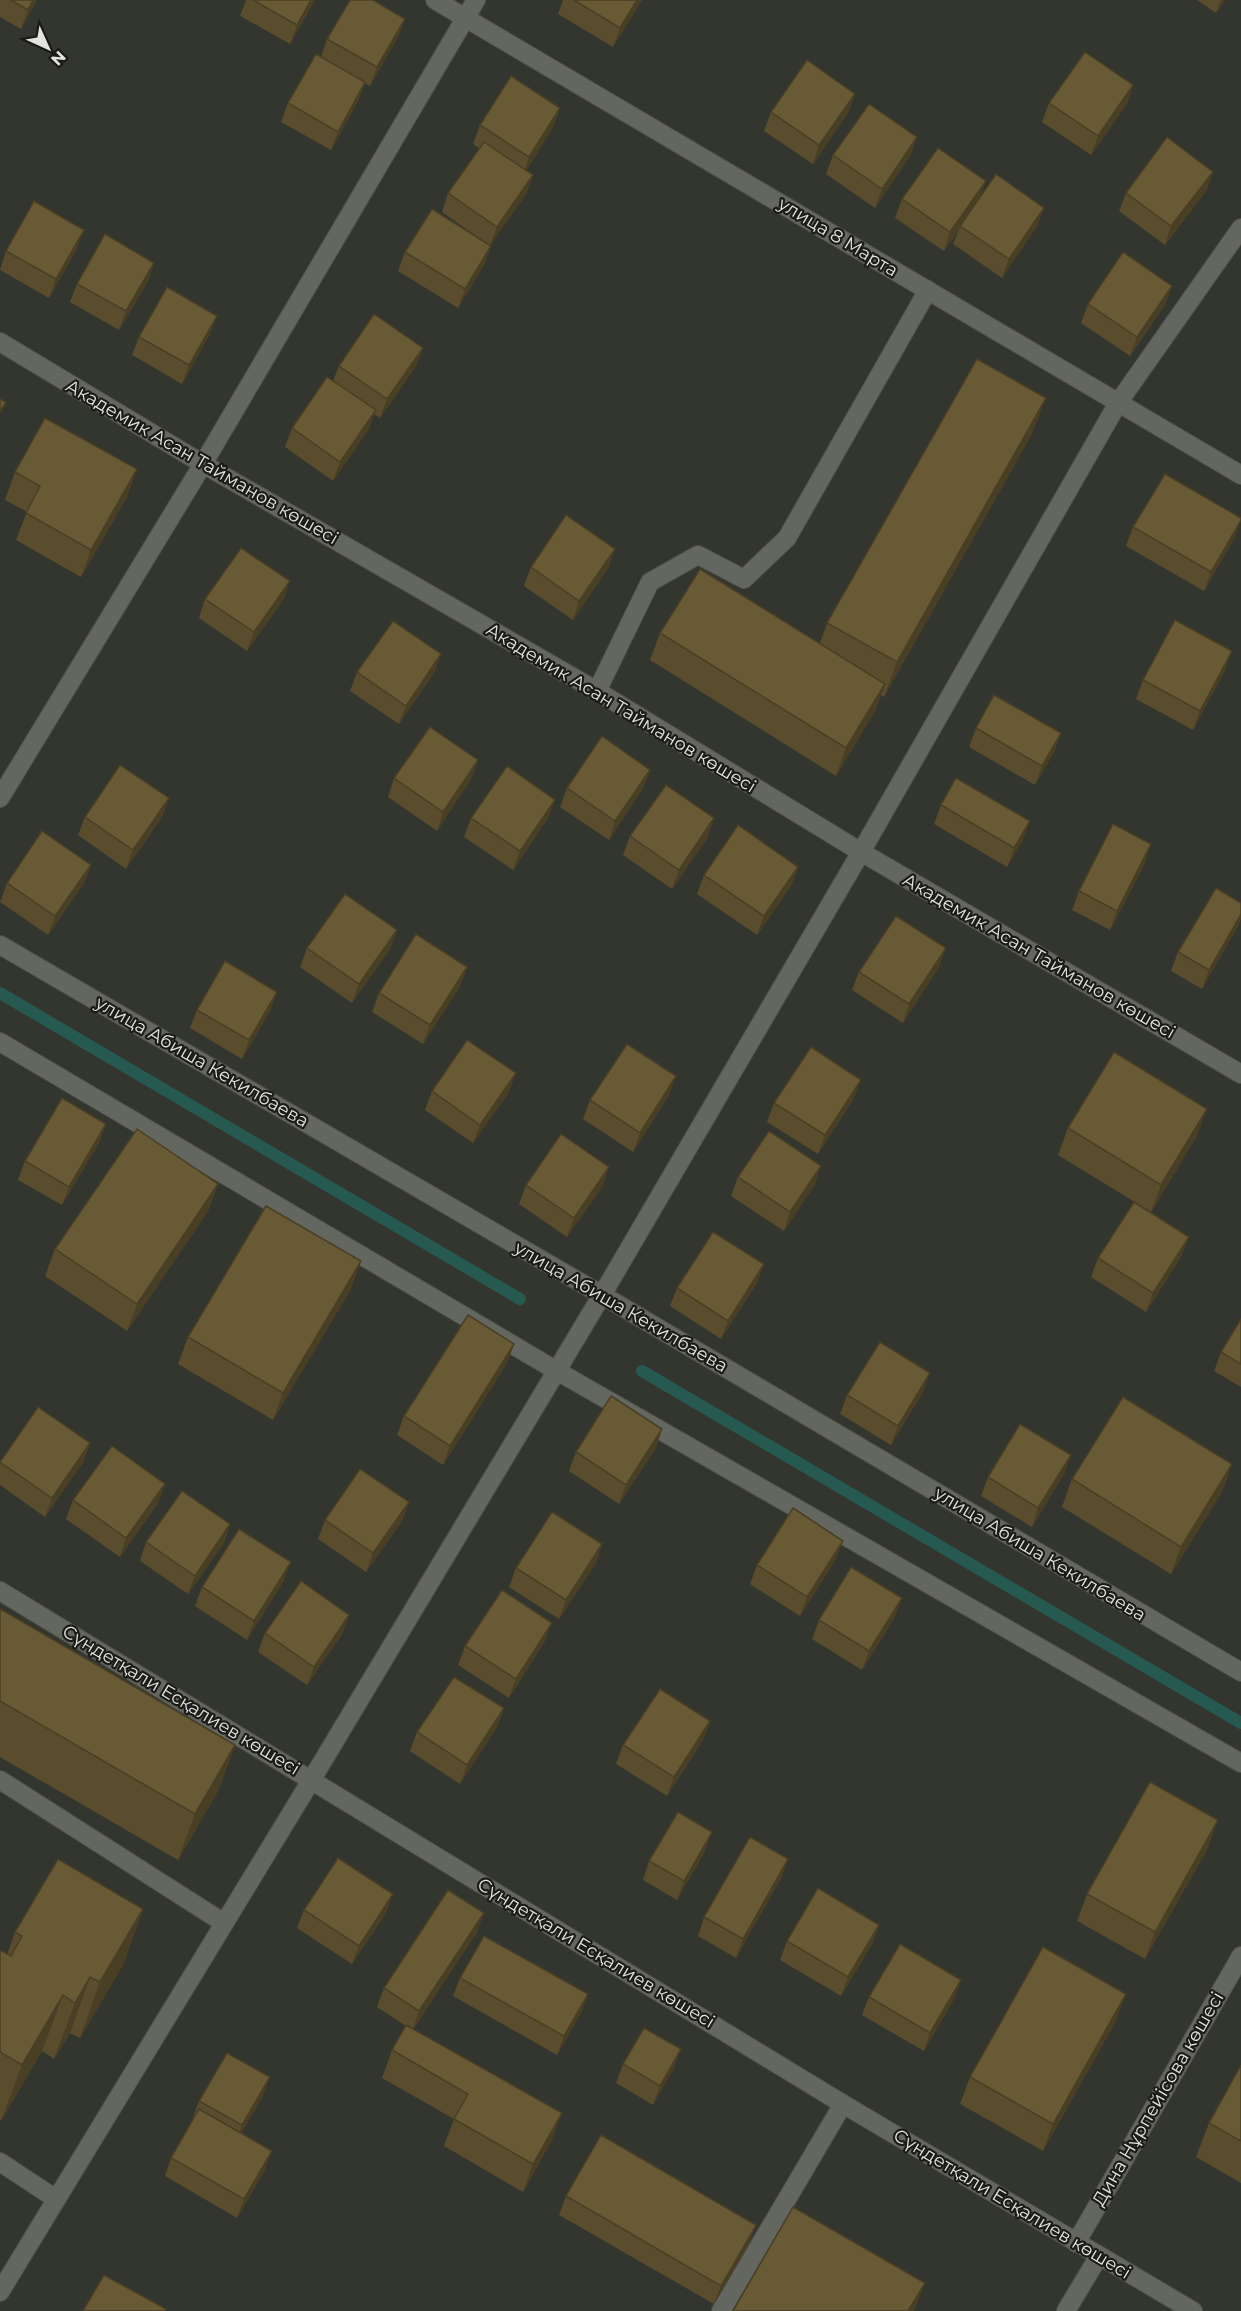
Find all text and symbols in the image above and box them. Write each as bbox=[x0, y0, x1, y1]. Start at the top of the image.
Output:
north arrow bbox=[18, 18, 78, 78]
text: N bbox=[47, 47, 70, 70]
street label: улица 8 Марта bbox=[773, 192, 902, 281]
street label: Академик Асан Тайманов көшесі bbox=[62, 375, 342, 549]
street label: Академик Асан Тайманов көшесі bbox=[482, 618, 760, 798]
street label: Академик Асан Тайманов көшесі bbox=[899, 869, 1179, 1043]
street label: улица Абиша Кекилбаева bbox=[91, 991, 313, 1132]
street label: улица Абиша Кекилбаева bbox=[510, 1236, 732, 1377]
street label: улица Абиша Кекилбаева bbox=[930, 1482, 1150, 1626]
street label: Сүндетқали Есқалиев көшесі bbox=[58, 1620, 304, 1780]
street label: Сүндетқали Есқалиев көшесі bbox=[473, 1873, 719, 2033]
street label: Дина Нұрпейісова көшесі bbox=[1088, 1988, 1228, 2210]
street label: Сүндетқали Есқалиев көшесі bbox=[889, 2124, 1135, 2284]

